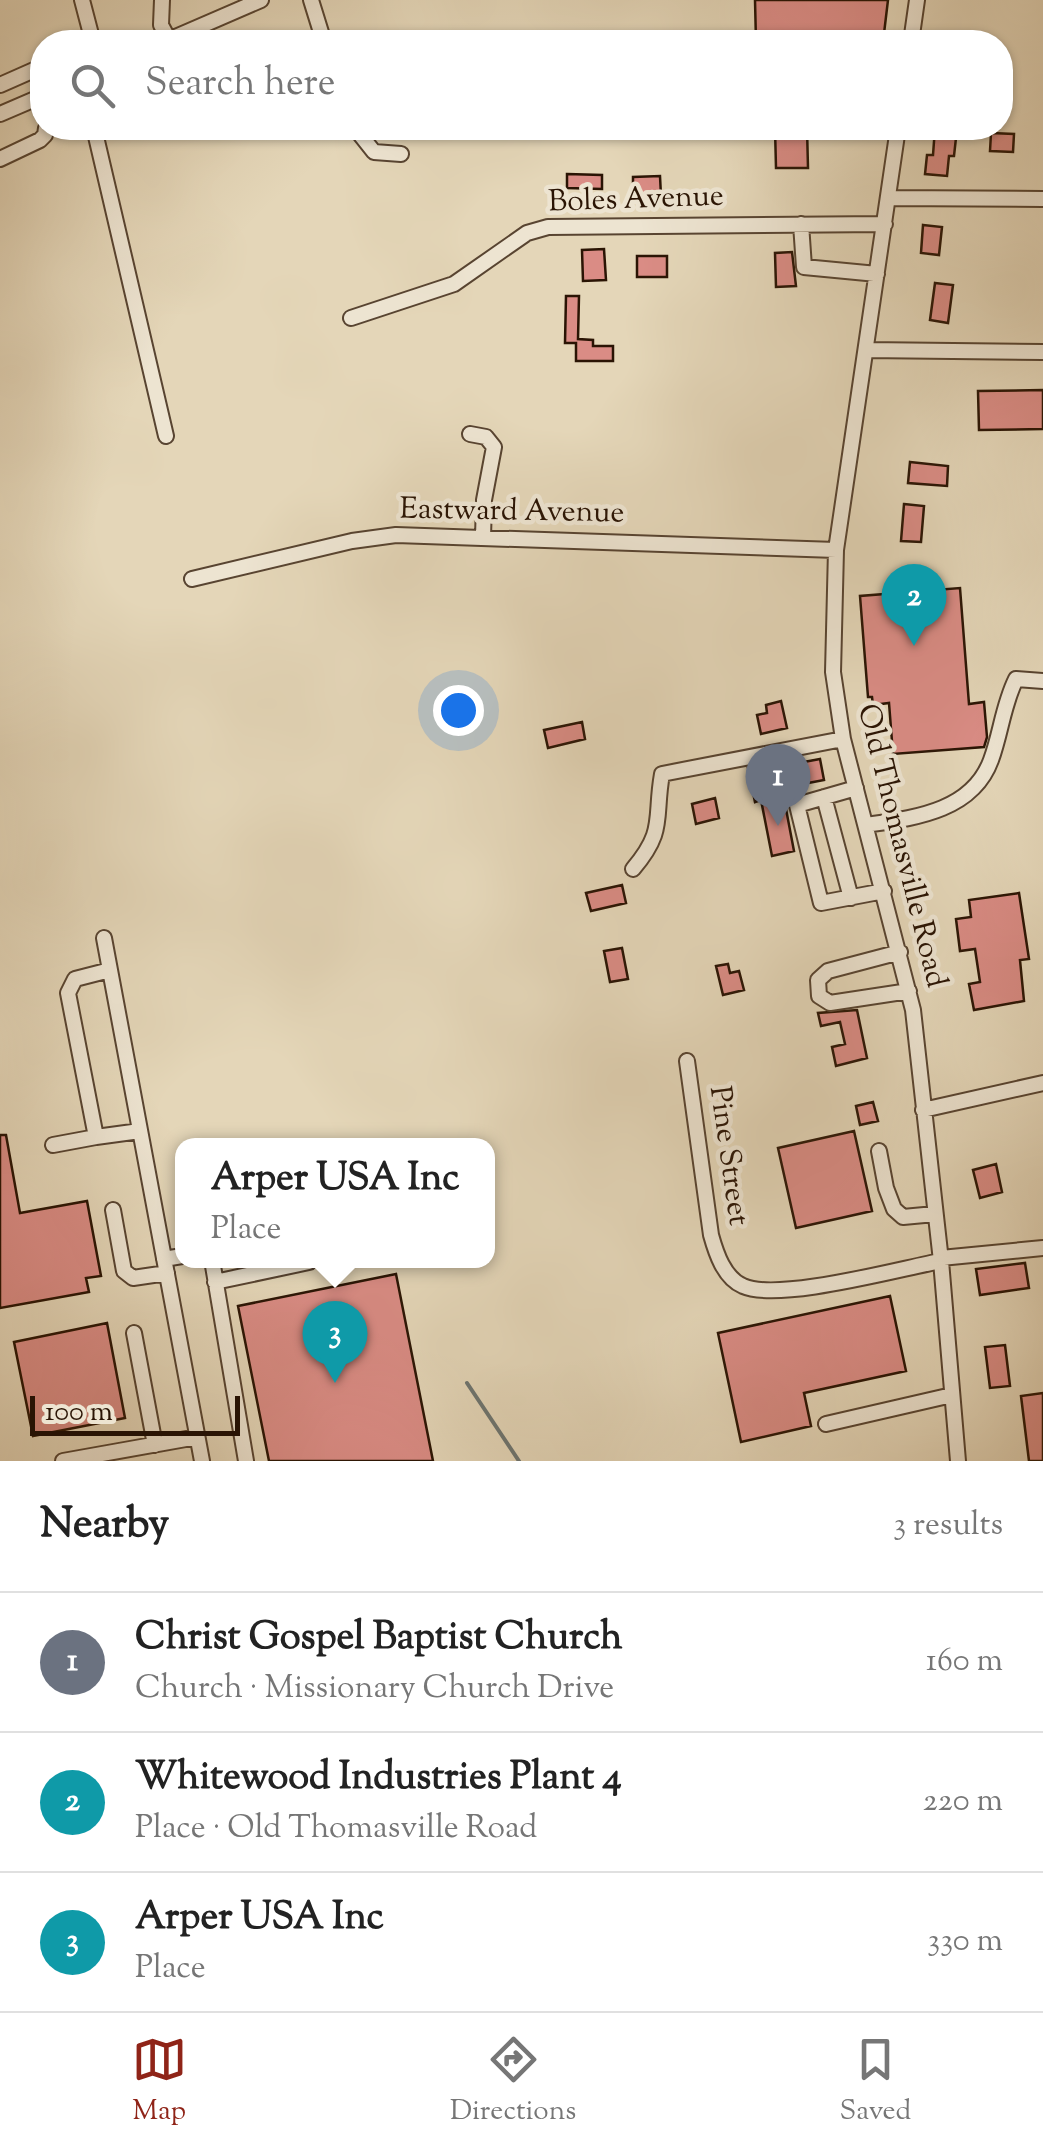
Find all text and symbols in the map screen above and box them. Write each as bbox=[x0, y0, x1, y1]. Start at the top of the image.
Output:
search box bbox=[30, 30, 1013, 140]
icon: search bbox=[65, 58, 120, 113]
text: Search here bbox=[145, 58, 336, 112]
street label: Boles Avenue bbox=[547, 175, 725, 225]
street label: Eastward Avenue bbox=[399, 489, 625, 535]
pin: 2 bbox=[882, 564, 946, 646]
your location bbox=[433, 685, 484, 736]
street label: Old Thomasville Road bbox=[845, 700, 957, 992]
pin: 1 bbox=[746, 744, 810, 826]
street label: Pine Street bbox=[697, 1084, 759, 1228]
popup bbox=[175, 1138, 495, 1268]
text: Arper USA Inc bbox=[211, 1153, 459, 1207]
text: Place bbox=[211, 1207, 281, 1253]
pin: 3 bbox=[302, 1300, 368, 1383]
scale bar bbox=[30, 1391, 240, 1436]
text: 100 m bbox=[45, 1393, 113, 1433]
text: Nearby bbox=[40, 1496, 169, 1556]
text: 3 results bbox=[893, 1503, 1003, 1549]
text: Christ Gospel Baptist Church bbox=[135, 1612, 623, 1666]
text: 1 bbox=[67, 1639, 78, 1685]
text: 160 m bbox=[926, 1639, 1003, 1685]
text: Church · Missionary Church Drive bbox=[135, 1666, 614, 1712]
text: Whitewood Industries Plant 4 bbox=[135, 1752, 622, 1806]
text: 2 bbox=[65, 1779, 80, 1825]
text: 220 m bbox=[923, 1779, 1003, 1825]
text: Place · Old Thomasville Road bbox=[135, 1806, 537, 1852]
text: Arper USA Inc bbox=[135, 1892, 384, 1946]
text: 3 bbox=[66, 1919, 79, 1965]
text: 330 m bbox=[927, 1919, 1003, 1965]
text: Place bbox=[135, 1946, 206, 1992]
tab: Map bbox=[132, 2032, 187, 2132]
tab: Directions bbox=[450, 2032, 576, 2132]
tab: Saved bbox=[839, 2032, 911, 2132]

